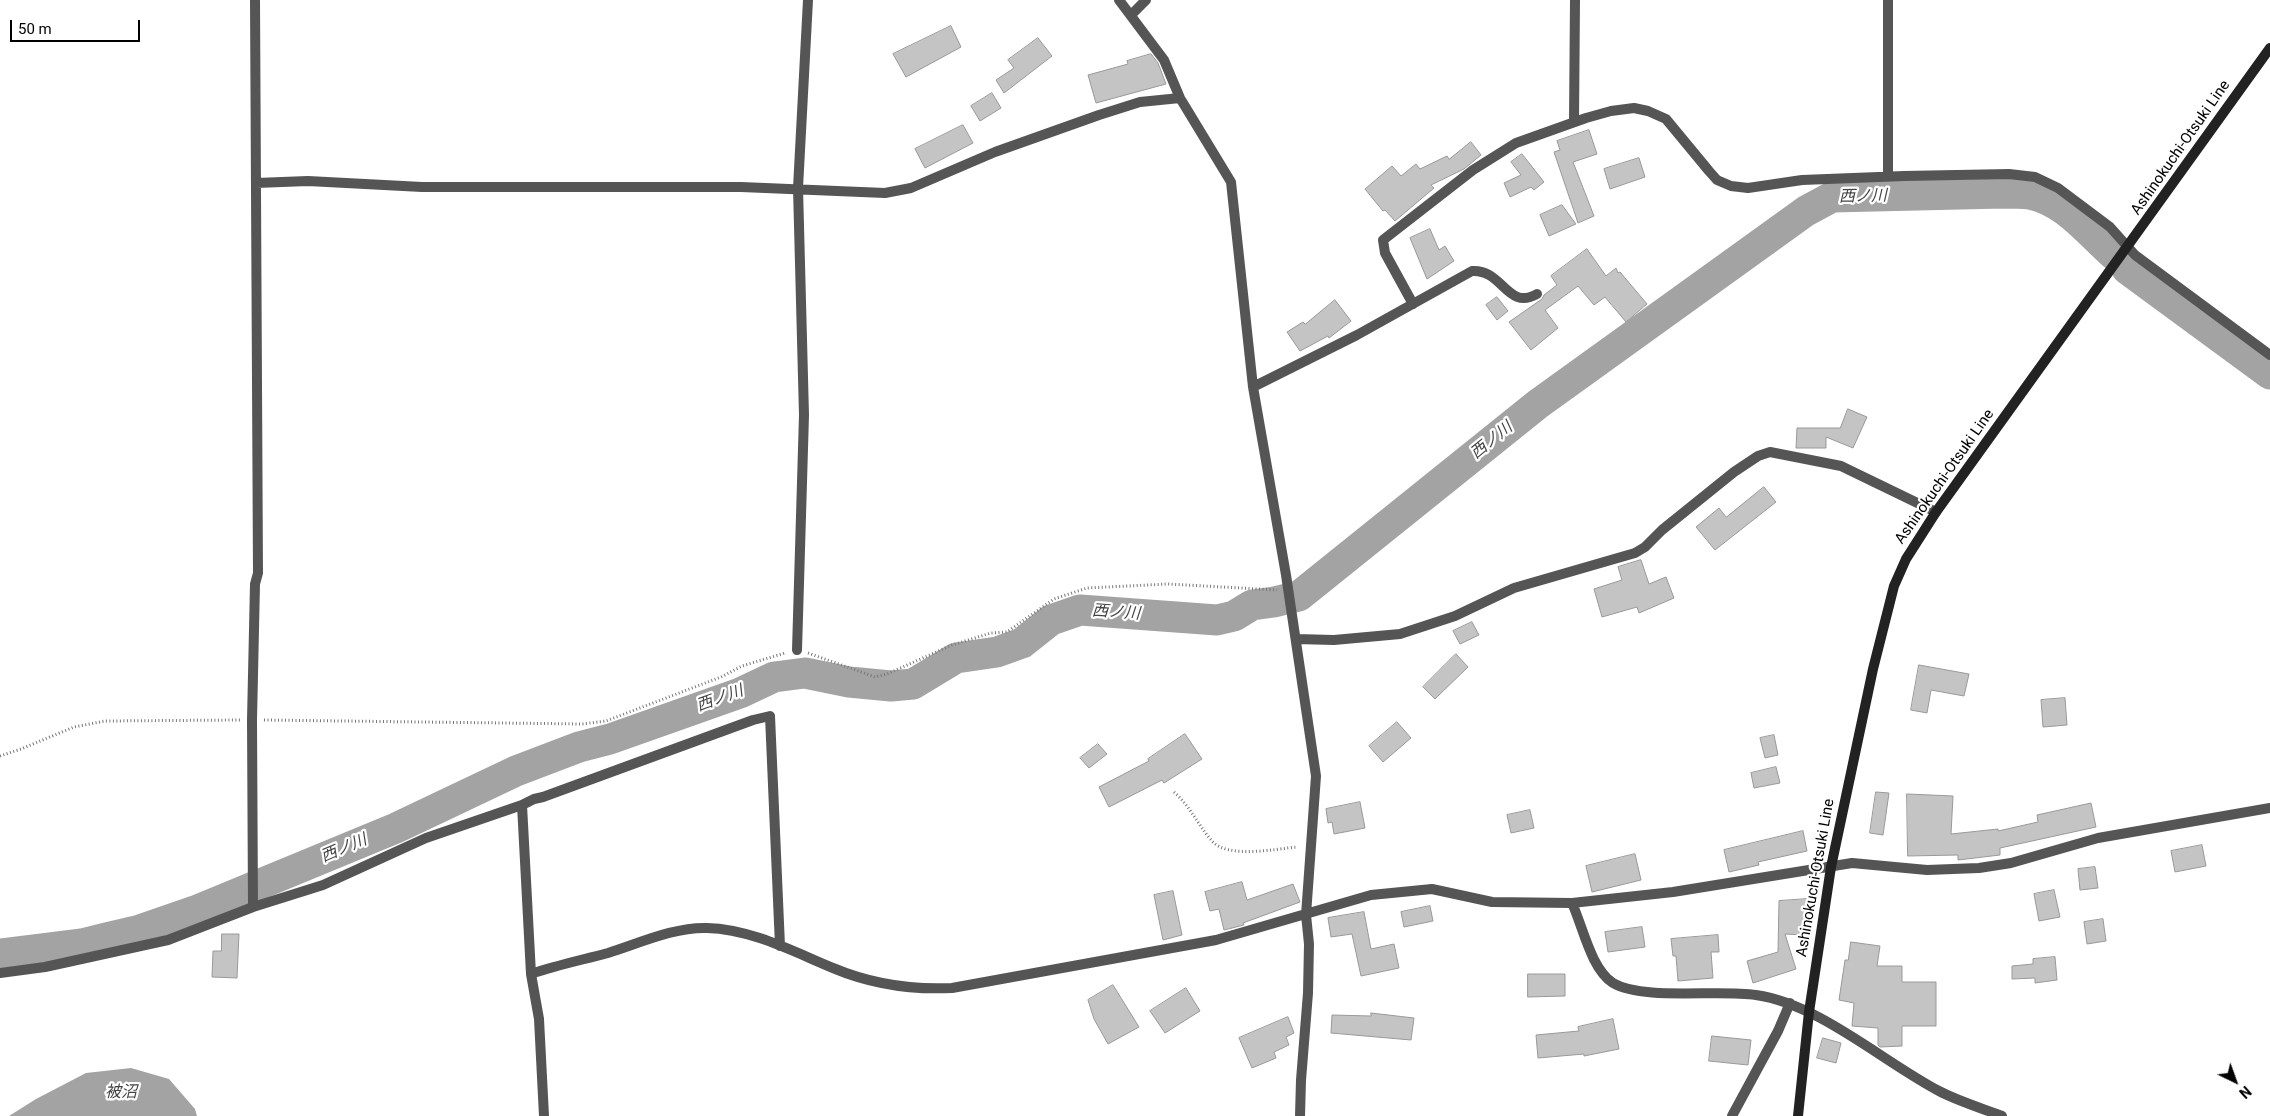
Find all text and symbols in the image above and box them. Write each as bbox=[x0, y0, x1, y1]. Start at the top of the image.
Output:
scale bar bbox=[12, 10, 142, 42]
text: 50 m bbox=[18, 20, 52, 38]
street label: Ashinokuchi-Otsuki Line bbox=[2128, 77, 2234, 219]
water label: 西ノ川 bbox=[1839, 187, 1887, 207]
street label: Ashinokuchi-Otsuki Line bbox=[1892, 406, 1998, 548]
water label: 西ノ川 bbox=[1467, 418, 1517, 464]
water label: 西ノ川 bbox=[1091, 602, 1141, 624]
water label: 西ノ川 bbox=[694, 682, 746, 716]
street label: Ashinokuchi-Otsuki Line bbox=[1793, 798, 1839, 958]
water label: 西ノ川 bbox=[318, 831, 370, 867]
north arrow bbox=[2210, 1056, 2260, 1106]
water label: 被沼 bbox=[105, 1083, 137, 1103]
text: N bbox=[2236, 1083, 2254, 1101]

